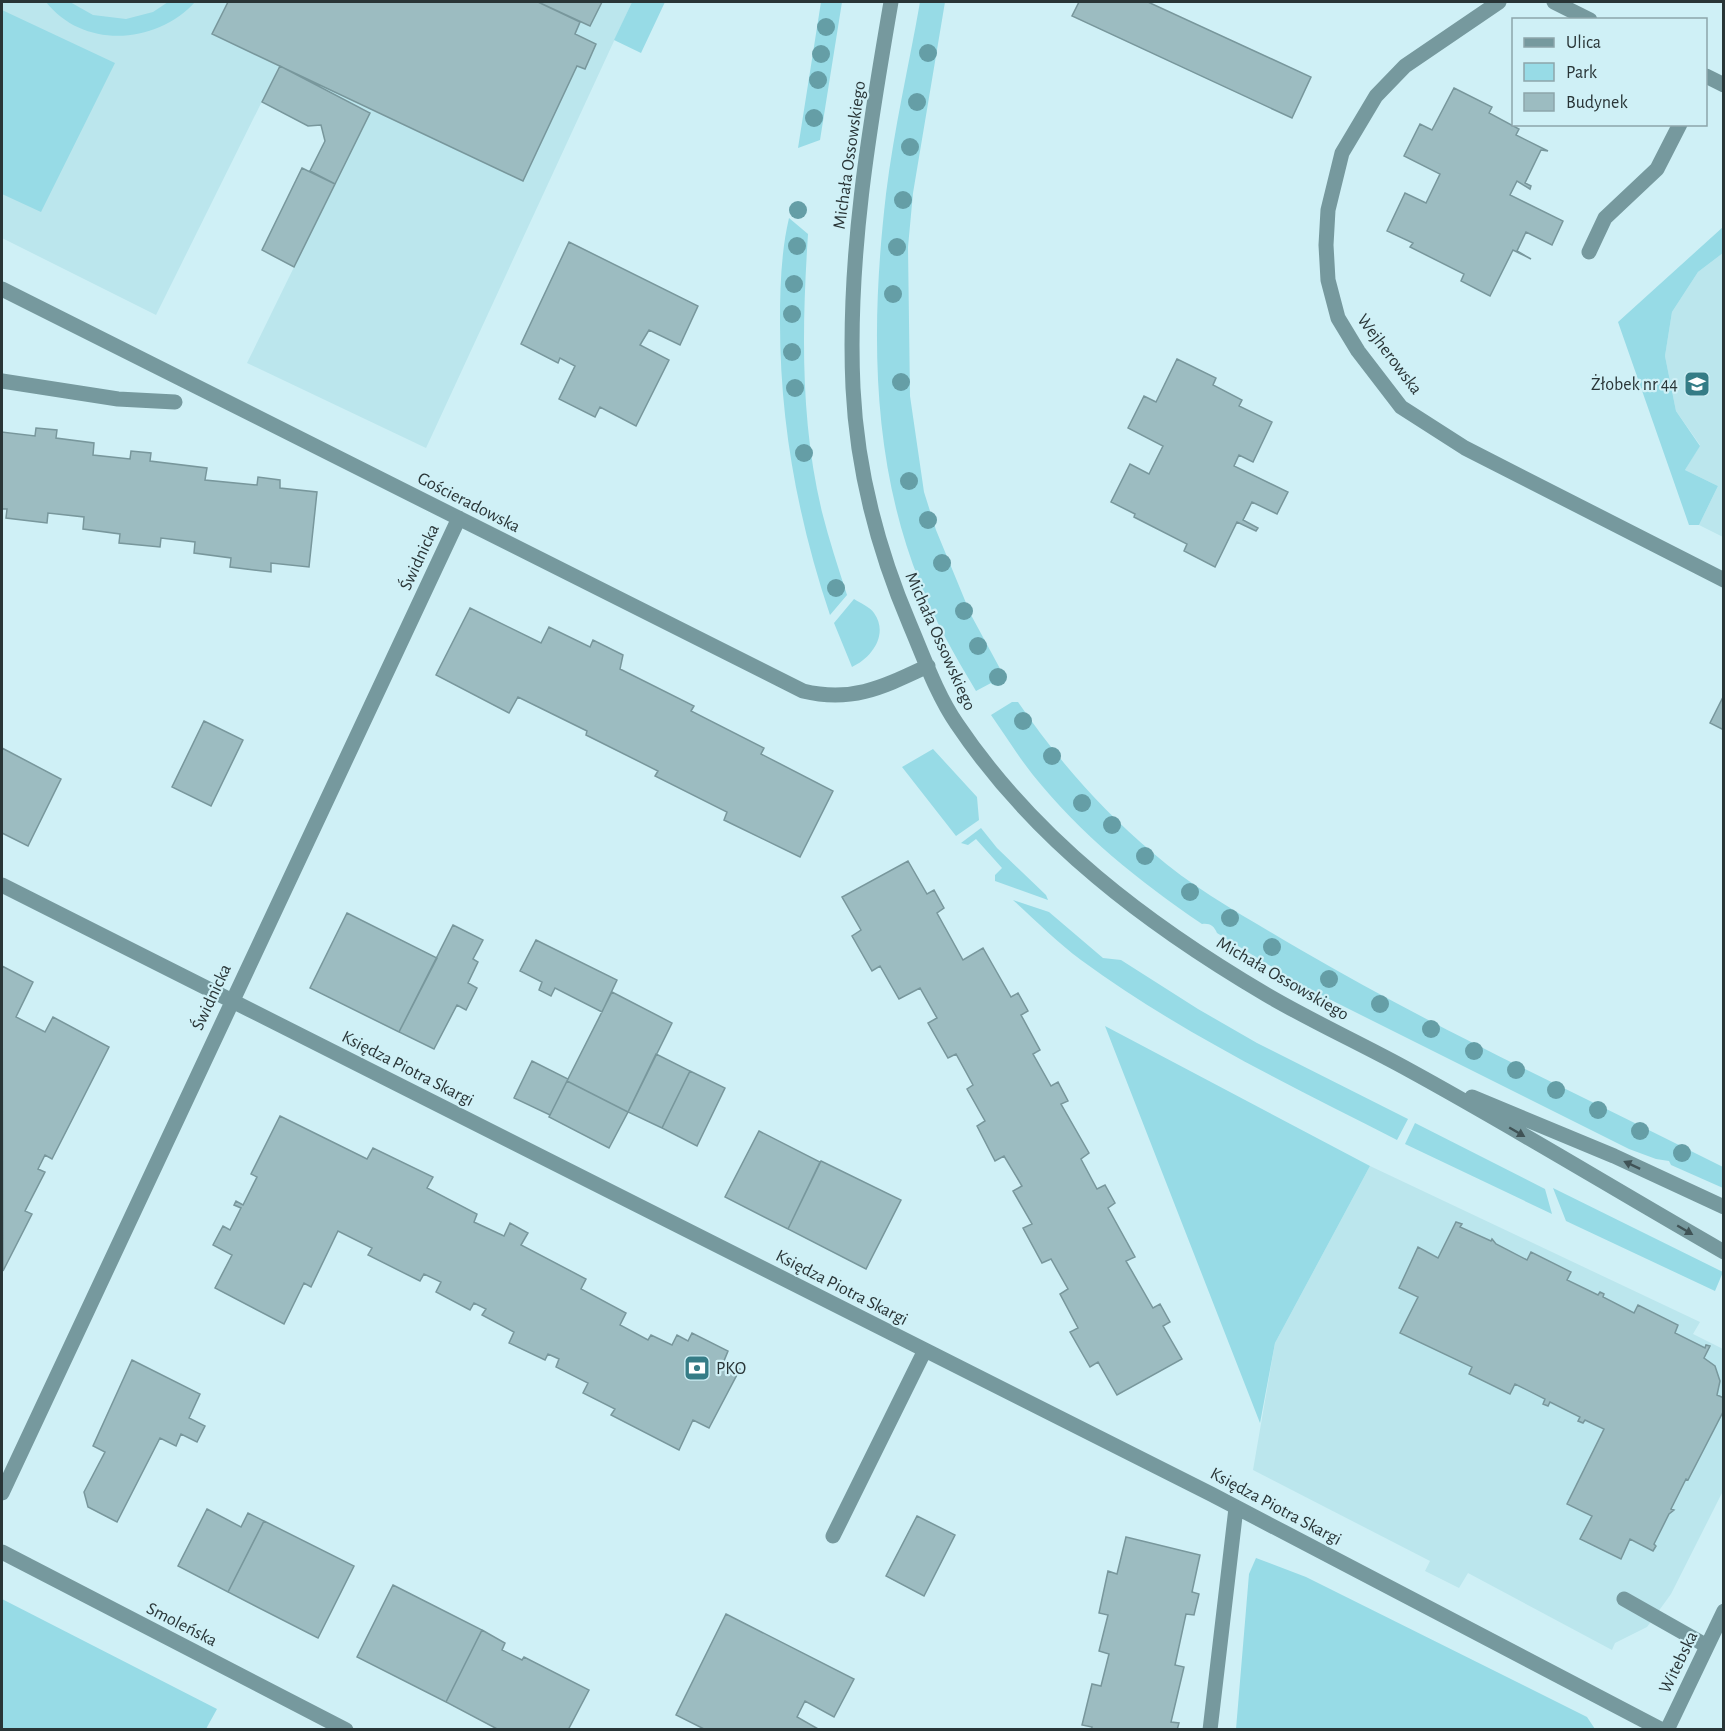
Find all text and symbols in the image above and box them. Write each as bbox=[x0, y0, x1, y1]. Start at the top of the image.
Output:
legend bbox=[1512, 18, 1707, 126]
text: Ulica bbox=[1566, 34, 1601, 52]
text: Park bbox=[1566, 64, 1598, 82]
street label: Michała Ossowskiego bbox=[831, 80, 869, 230]
text: Budynek bbox=[1566, 94, 1628, 112]
street label: Wejherowska bbox=[1353, 311, 1425, 398]
school or university icon: Żłobek nr 44 bbox=[1682, 369, 1712, 399]
place label: Żłobek nr 44 bbox=[1591, 374, 1678, 394]
street label: Gościeradowska bbox=[414, 469, 523, 536]
street label: Świdnicka bbox=[394, 520, 443, 593]
street label: Michała Ossowskiego bbox=[901, 569, 979, 714]
street label: Michała Ossowskiego bbox=[1213, 934, 1352, 1024]
street label: Świdnicka bbox=[186, 960, 235, 1033]
street label: Księdza Piotra Skargi bbox=[339, 1028, 477, 1110]
one-way arrow bbox=[1509, 1127, 1525, 1138]
one-way arrow bbox=[1624, 1160, 1641, 1169]
one-way arrow bbox=[1677, 1225, 1693, 1236]
street label: Księdza Piotra Skargi bbox=[773, 1247, 911, 1329]
bank icon: PKO bbox=[682, 1353, 712, 1383]
place label: PKO bbox=[716, 1360, 746, 1378]
street label: Księdza Piotra Skargi bbox=[1207, 1465, 1344, 1549]
street label: Smoleńska bbox=[143, 1600, 220, 1650]
street label: Witebska bbox=[1656, 1629, 1702, 1696]

